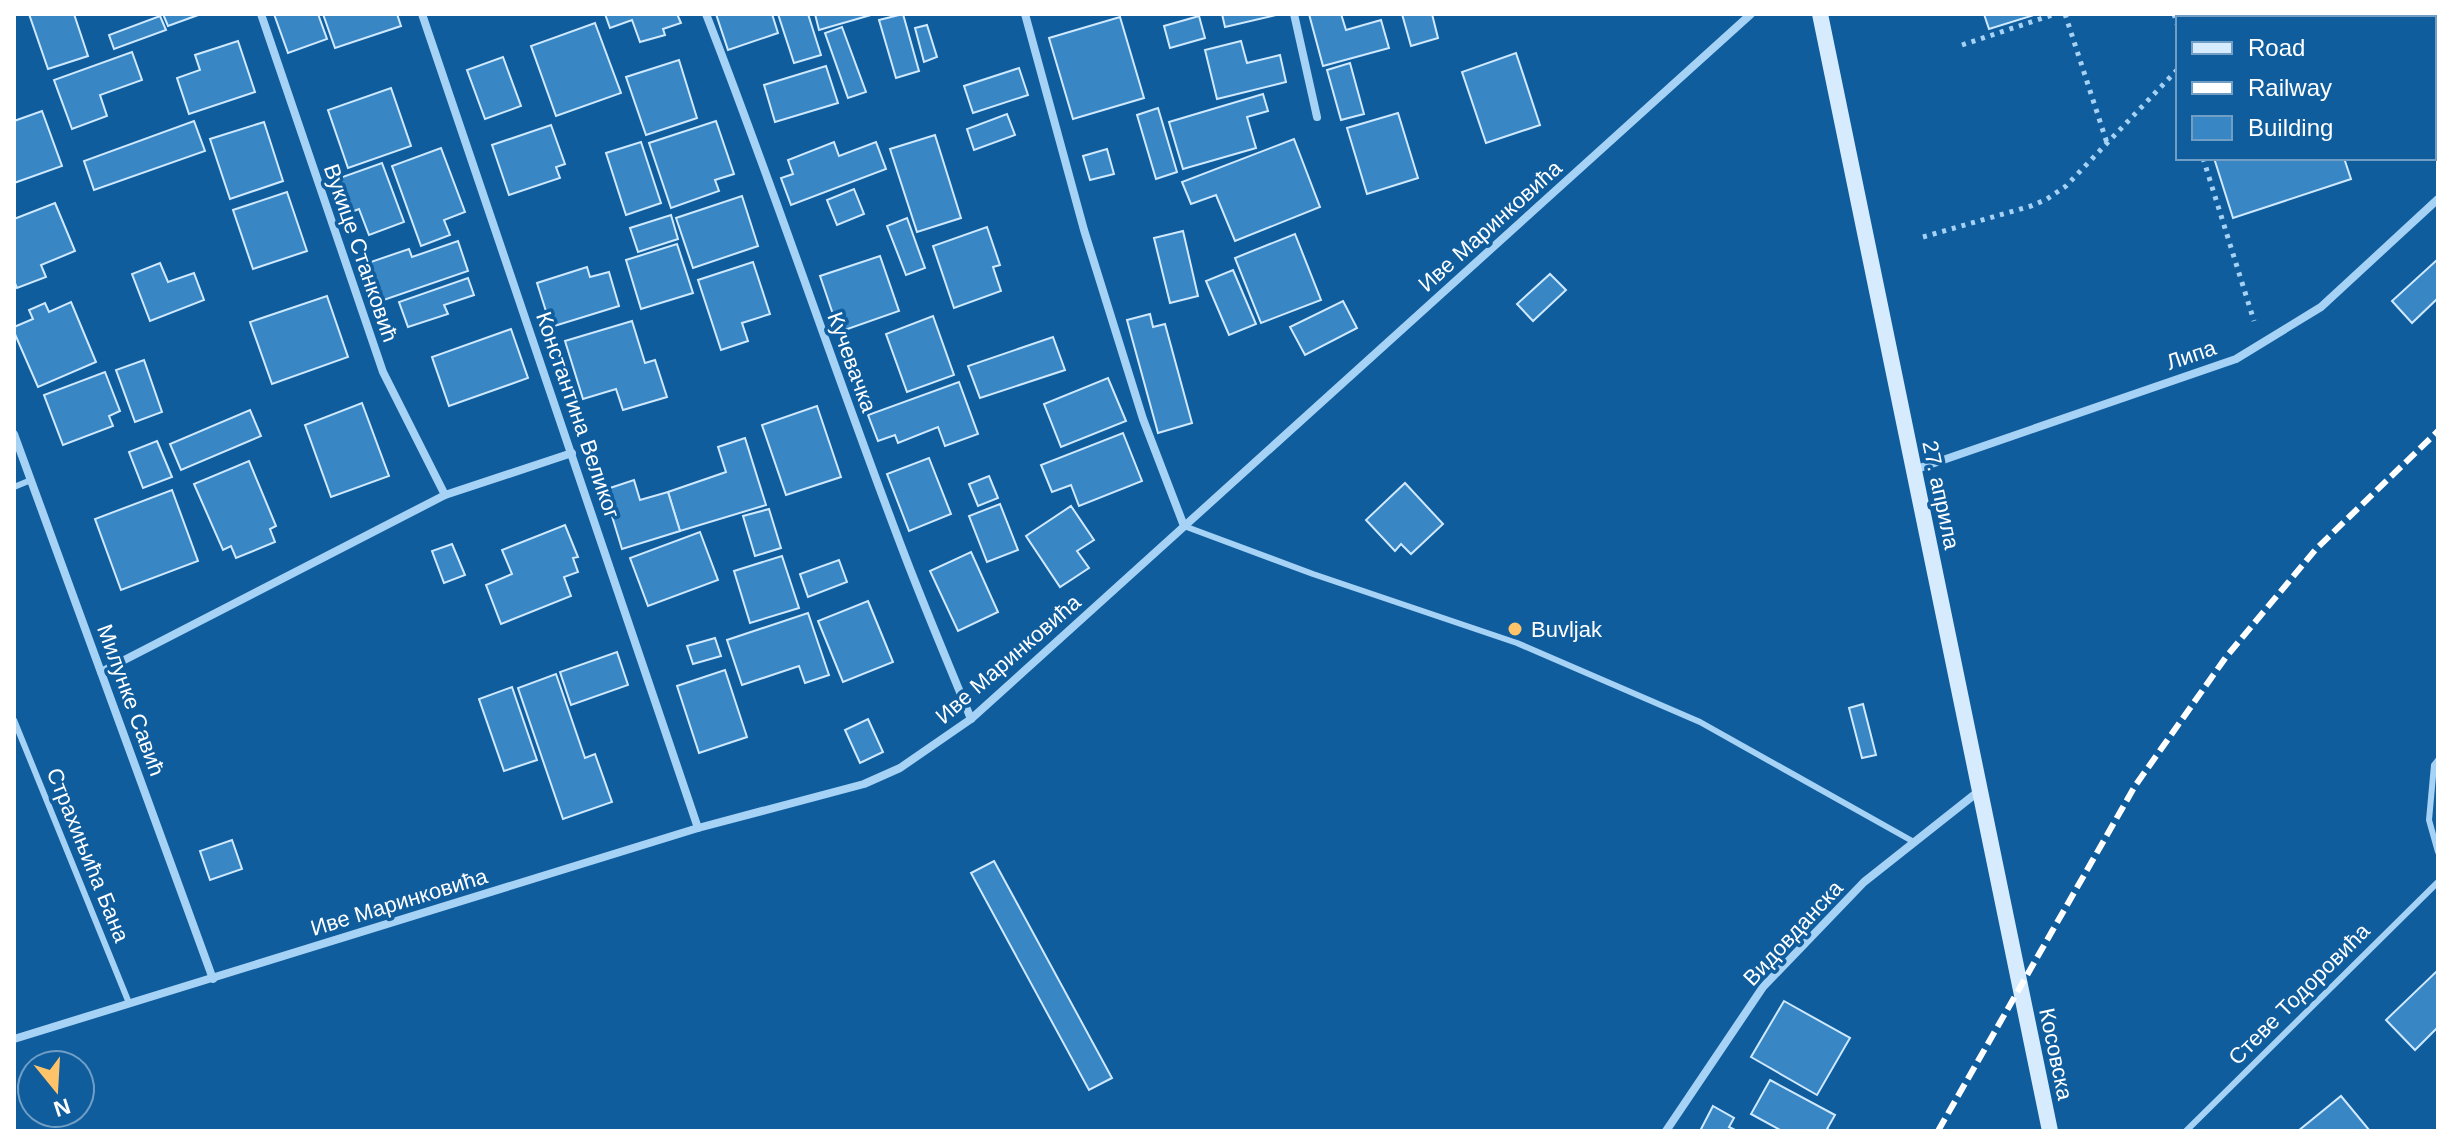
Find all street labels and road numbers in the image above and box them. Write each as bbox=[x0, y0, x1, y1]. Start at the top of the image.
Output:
street label: Иве Маринковића bbox=[1413, 155, 1567, 297]
street label: Вукице Станковић bbox=[319, 161, 403, 345]
street label: Константина Великог bbox=[531, 308, 625, 522]
street label: Кучевачка bbox=[822, 309, 882, 416]
street label: Липа bbox=[2163, 335, 2220, 375]
street label: 27. априла bbox=[1917, 438, 1965, 552]
street label: Иве Маринковића bbox=[931, 589, 1086, 729]
street label: Милунке Савић bbox=[92, 621, 170, 779]
street label: Страхињића Бана bbox=[42, 764, 135, 946]
street label: Иве Маринковића bbox=[308, 863, 491, 941]
street label: Видовданска bbox=[1738, 875, 1848, 991]
street label: Стеве Тодоровића bbox=[2223, 918, 2375, 1070]
street label: Косовска bbox=[2034, 1006, 2078, 1103]

